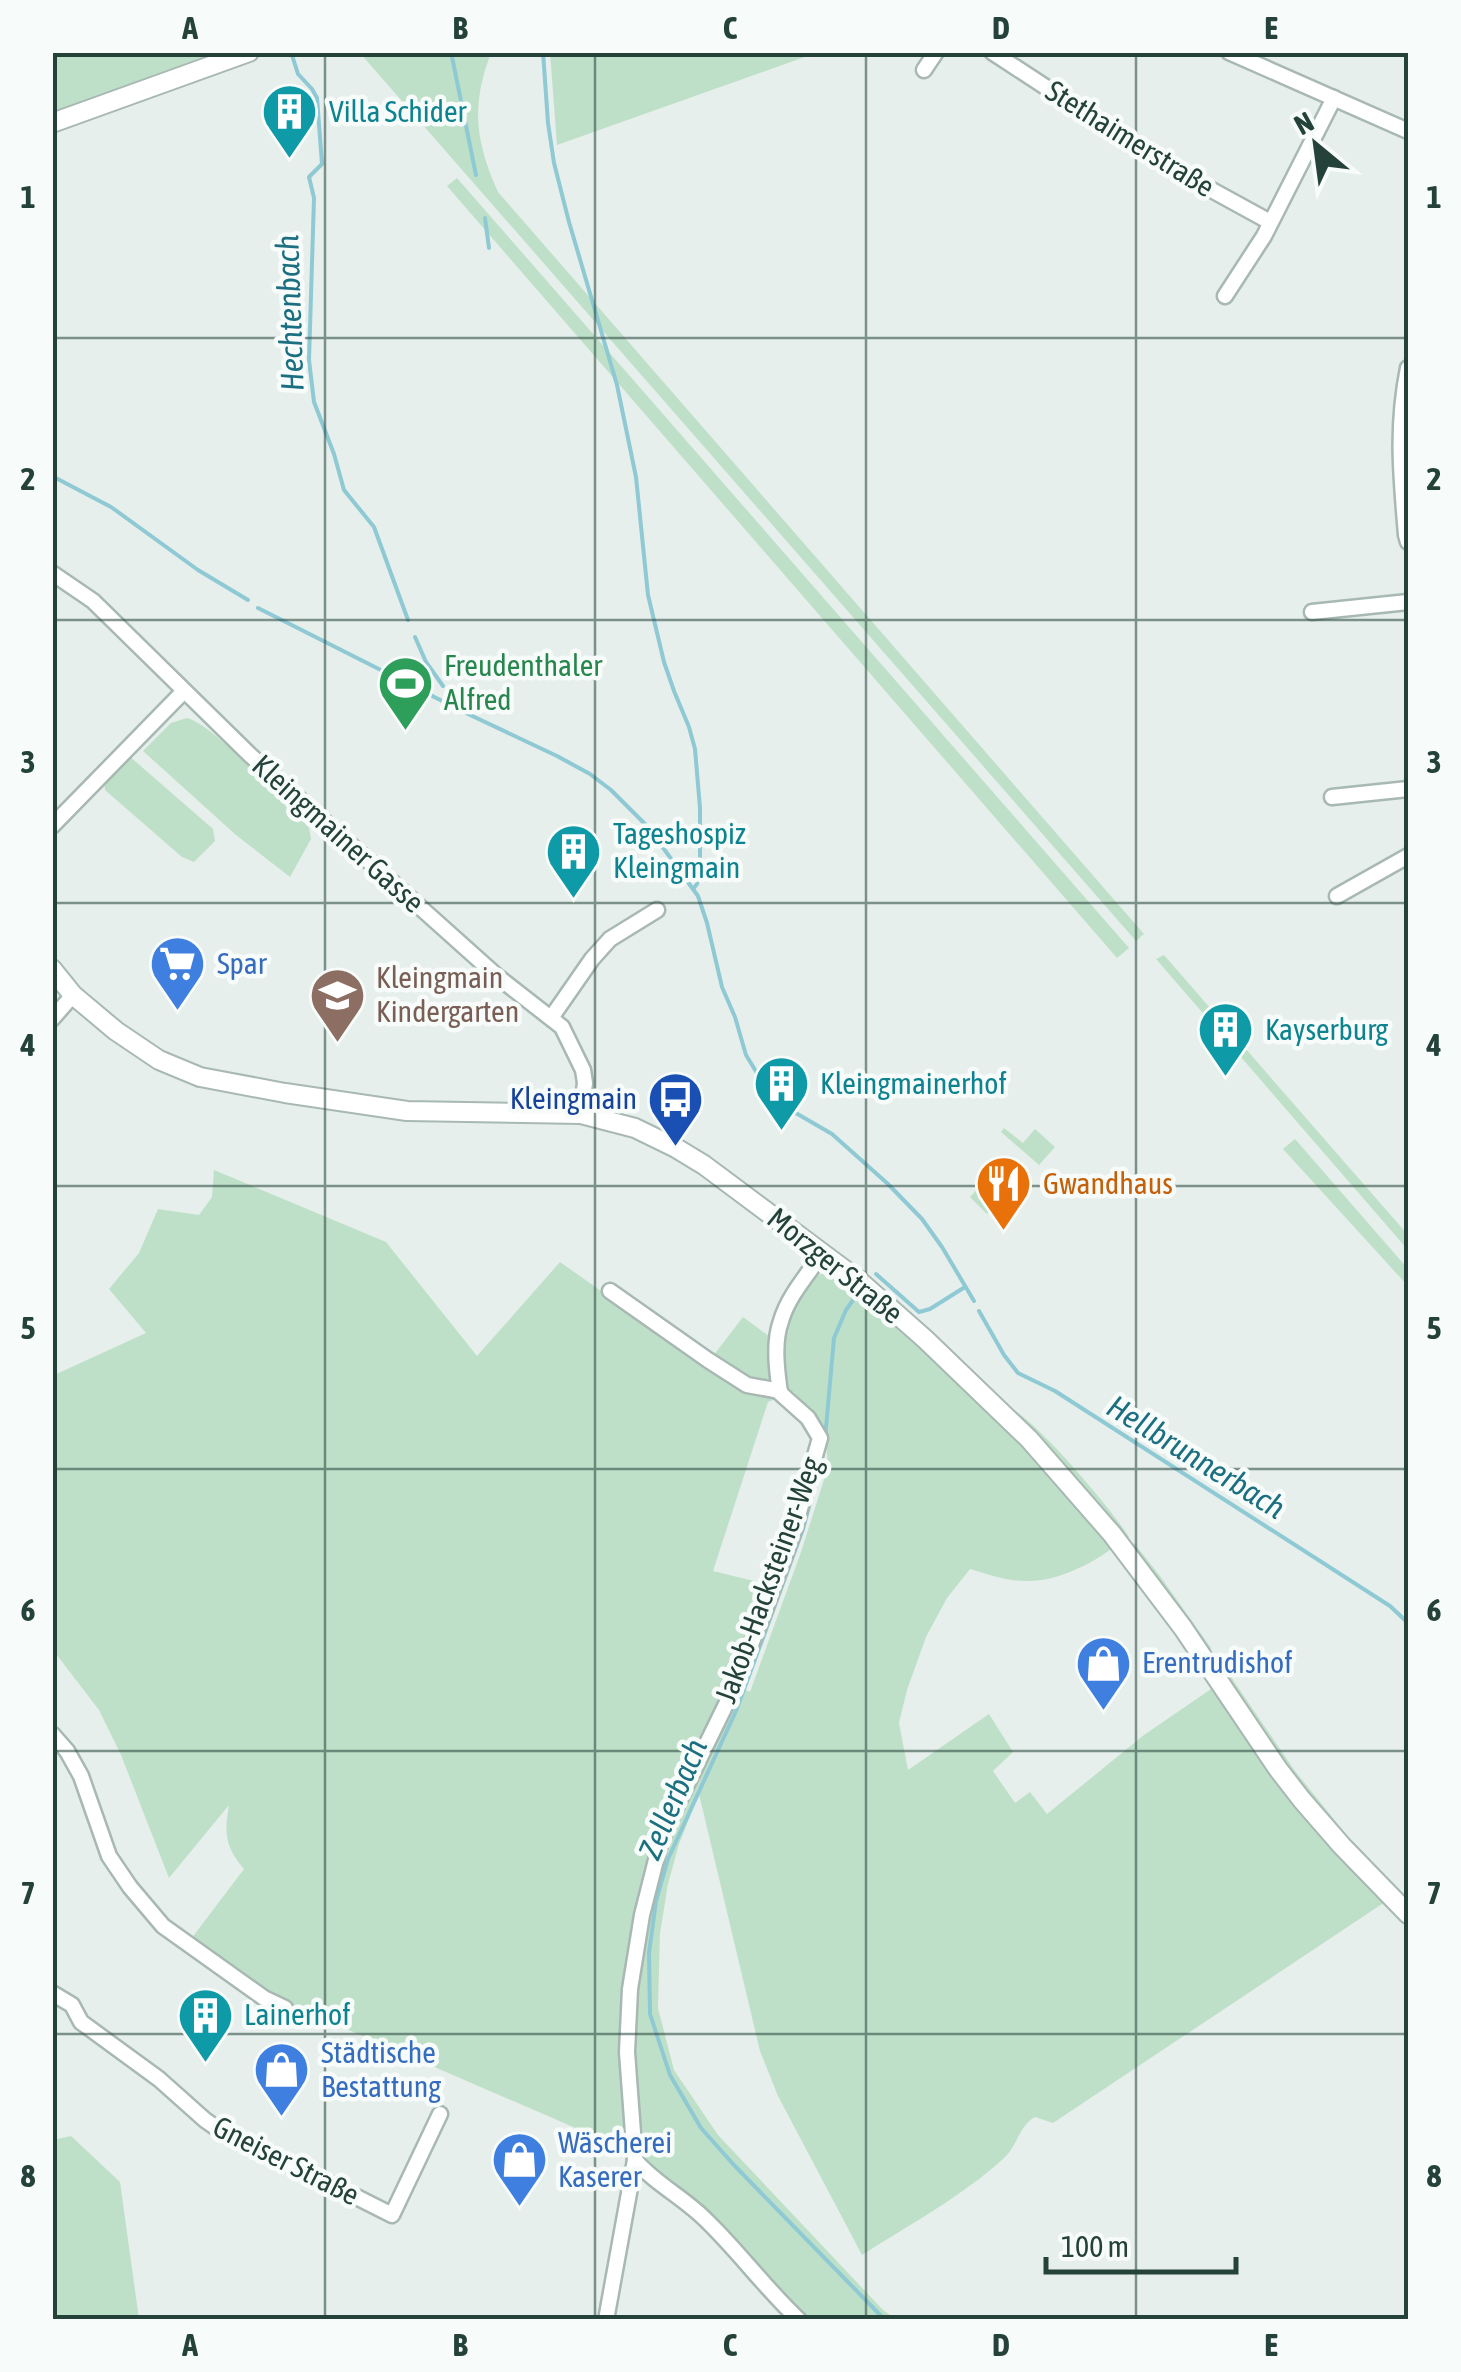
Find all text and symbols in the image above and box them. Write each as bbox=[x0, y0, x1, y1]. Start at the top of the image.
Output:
text: A bbox=[181, 9, 198, 46]
text: B bbox=[452, 9, 468, 46]
text: C bbox=[723, 9, 738, 46]
text: D bbox=[992, 9, 1010, 46]
text: E bbox=[1264, 9, 1278, 46]
street label: Stethaimerstraße bbox=[1040, 73, 1221, 203]
building icon: Villa Schider bbox=[260, 82, 320, 161]
place label: Villa Schider bbox=[329, 94, 468, 128]
north arrow bbox=[1266, 95, 1366, 195]
text: N bbox=[1289, 105, 1319, 141]
text: 1 bbox=[20, 178, 36, 215]
text: 1 bbox=[1426, 178, 1442, 215]
water label: Hechtenbach bbox=[268, 234, 311, 392]
text: 2 bbox=[20, 460, 36, 497]
text: 2 bbox=[1426, 460, 1442, 497]
place label: Freudenthaler Alfred bbox=[444, 648, 603, 716]
sports icon: Freudenthaler Alfred bbox=[375, 653, 435, 732]
text: 3 bbox=[20, 743, 36, 780]
text: 3 bbox=[1426, 743, 1442, 780]
street label: Kleingmainer Gasse bbox=[246, 747, 431, 919]
place label: Tageshospiz Kleingmain bbox=[613, 816, 746, 884]
building icon: Tageshospiz Kleingmain bbox=[544, 821, 604, 900]
supermarket icon: Spar bbox=[148, 934, 208, 1013]
place label: Spar bbox=[217, 946, 268, 980]
place label: Kleingmain Kindergarten bbox=[376, 960, 519, 1028]
school or university icon: Kleingmain Kindergarten bbox=[307, 965, 367, 1044]
building icon: Kayserburg bbox=[1196, 1000, 1256, 1079]
place label: Kayserburg bbox=[1265, 1012, 1388, 1046]
text: 4 bbox=[19, 1026, 36, 1063]
text: 4 bbox=[1425, 1026, 1442, 1063]
building icon: Kleingmainerhof bbox=[751, 1054, 811, 1133]
place label: Kleingmainerhof bbox=[820, 1066, 1007, 1100]
bus stop icon: Kleingmain bbox=[646, 1069, 706, 1148]
place label: Kleingmain bbox=[510, 1081, 637, 1115]
restaurant icon: Gwandhaus bbox=[974, 1154, 1034, 1233]
place label: Gwandhaus bbox=[1043, 1166, 1173, 1200]
street label: Morzger Straße bbox=[761, 1200, 910, 1330]
text: 5 bbox=[20, 1309, 36, 1346]
text: 5 bbox=[1426, 1309, 1442, 1346]
water label: Hellbrunnerbach bbox=[1101, 1387, 1292, 1526]
street label: Jakob-Hacksteiner-Weg bbox=[708, 1452, 828, 1707]
text: 6 bbox=[20, 1591, 36, 1628]
text: 6 bbox=[1426, 1591, 1442, 1628]
shop icon: Erentrudishof bbox=[1073, 1633, 1133, 1712]
place label: Erentrudishof bbox=[1142, 1645, 1292, 1679]
water label: Zellerbach bbox=[631, 1733, 714, 1864]
text: 7 bbox=[20, 1874, 36, 1911]
text: 7 bbox=[1426, 1874, 1442, 1911]
building icon: Lainerhof bbox=[175, 1985, 235, 2064]
place label: Lainerhof bbox=[244, 1997, 350, 2031]
place label: Städtische Bestattung bbox=[321, 2035, 441, 2103]
shop icon: Städtische Bestattung bbox=[252, 2040, 312, 2119]
street label: Gneiser Straße bbox=[208, 2109, 365, 2211]
place label: Wäscherei Kaserer bbox=[558, 2125, 672, 2193]
shop icon: Wäscherei Kaserer bbox=[489, 2130, 549, 2209]
text: 8 bbox=[20, 2157, 36, 2194]
text: 8 bbox=[1426, 2157, 1442, 2194]
scale bar bbox=[1046, 2212, 1236, 2274]
text: 100 m bbox=[1061, 2229, 1129, 2263]
text: A bbox=[181, 2326, 198, 2363]
text: B bbox=[452, 2326, 468, 2363]
text: C bbox=[723, 2326, 738, 2363]
text: D bbox=[992, 2326, 1010, 2363]
text: E bbox=[1264, 2326, 1278, 2363]

